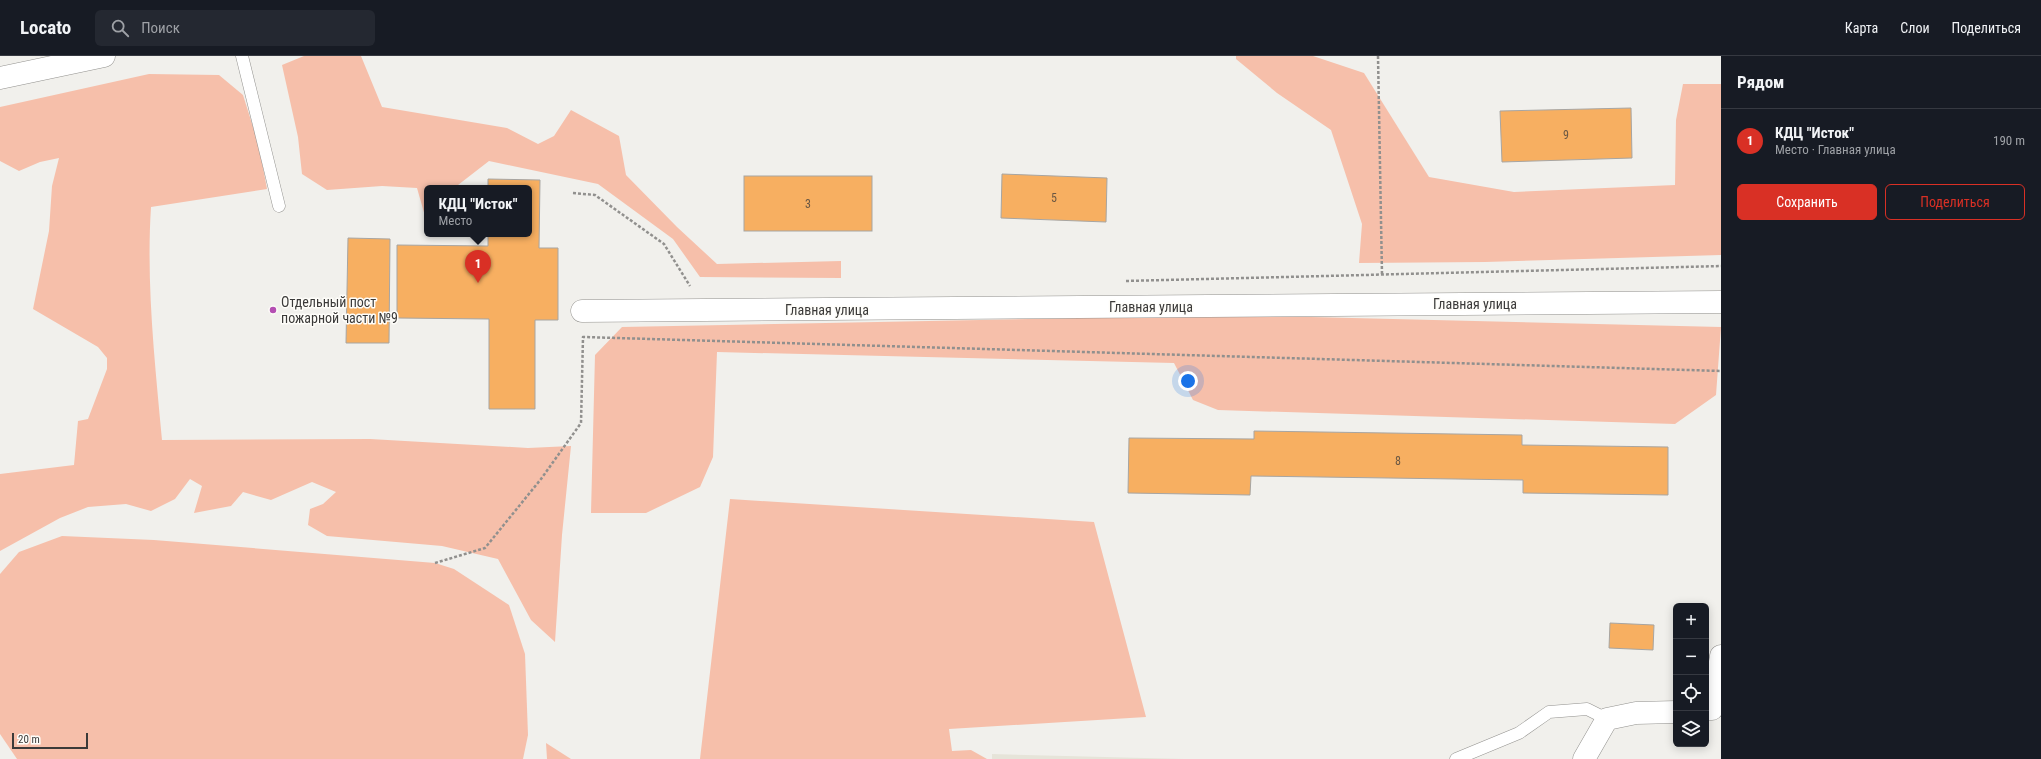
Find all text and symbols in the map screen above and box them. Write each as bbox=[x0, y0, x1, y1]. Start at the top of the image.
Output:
search box bbox=[95, 10, 375, 46]
text: Locato bbox=[20, 16, 71, 39]
icon: search bbox=[109, 17, 131, 39]
text: Поиск bbox=[141, 19, 180, 37]
text: Карта bbox=[1845, 20, 1878, 36]
text: Слои bbox=[1900, 20, 1930, 36]
text: Поделиться bbox=[1952, 20, 2021, 36]
text: Рядом bbox=[1737, 72, 1784, 92]
text: КДЦ "Исток" bbox=[1775, 124, 1854, 142]
house number: 9 bbox=[1563, 128, 1569, 142]
text: 1 bbox=[1747, 133, 1753, 148]
text: 190 m bbox=[1993, 133, 2025, 148]
text: Место · Главная улица bbox=[1775, 142, 1896, 157]
button: Сохранить bbox=[1737, 184, 1877, 220]
button: Поделиться bbox=[1885, 184, 2025, 220]
popup bbox=[424, 185, 532, 237]
house number: 5 bbox=[1051, 191, 1057, 205]
text: КДЦ "Исток" bbox=[439, 195, 518, 213]
house number: 3 bbox=[805, 197, 811, 211]
text: Место bbox=[439, 213, 472, 228]
pin: 1 bbox=[465, 250, 491, 283]
place label: Отдельный пост пожарной части №9 bbox=[281, 294, 398, 326]
street label: Главная улица bbox=[1433, 296, 1517, 312]
street label: Главная улица bbox=[1109, 299, 1193, 315]
street label: Главная улица bbox=[785, 302, 869, 318]
marker: Отдельный пост пожарной части №9 bbox=[268, 305, 278, 315]
your location bbox=[1178, 371, 1198, 391]
house number: 8 bbox=[1395, 454, 1401, 468]
map controls bbox=[1673, 603, 1709, 747]
button: + bbox=[1673, 603, 1709, 639]
button: − bbox=[1673, 639, 1709, 675]
button: locate bbox=[1673, 675, 1709, 711]
button: layers bbox=[1673, 711, 1709, 747]
scale bar bbox=[12, 731, 88, 750]
text: 20 m bbox=[18, 733, 40, 746]

